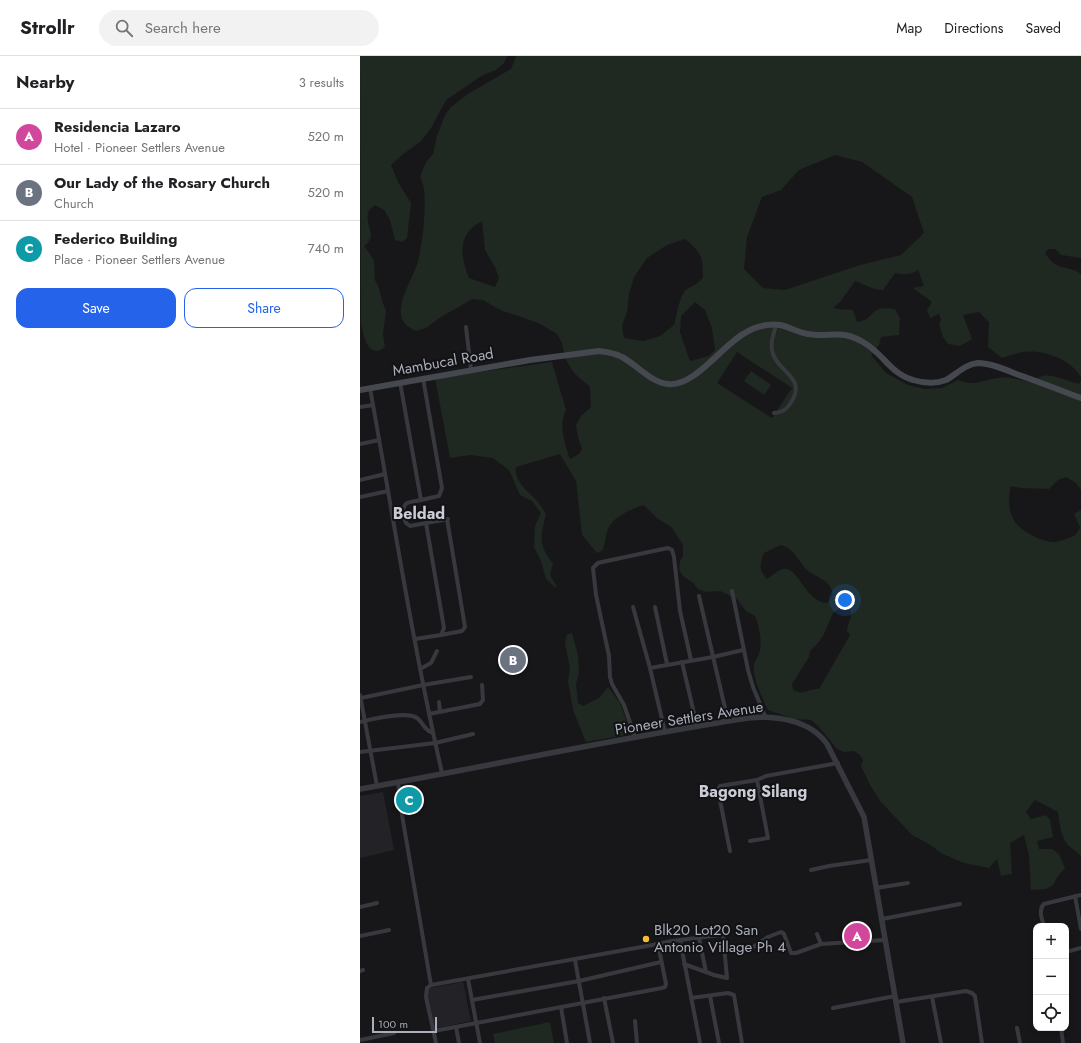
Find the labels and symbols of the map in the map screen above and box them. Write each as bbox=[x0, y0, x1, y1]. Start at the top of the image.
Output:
street label: Mambucal Road bbox=[391, 342, 495, 382]
district label: Beldad bbox=[393, 502, 445, 525]
your location bbox=[835, 590, 855, 610]
pin: B bbox=[500, 645, 526, 675]
street label: Pioneer Settlers Avenue bbox=[613, 695, 765, 741]
district label: Bagong Silang bbox=[699, 780, 807, 803]
pin: C bbox=[396, 785, 422, 815]
place label: Blk20 Lot20 San Antonio Village Ph 4 bbox=[654, 919, 786, 958]
pin: A bbox=[844, 921, 870, 951]
marker: Blk20 Lot20 San Antonio Village Ph 4 bbox=[641, 934, 651, 944]
scale bar bbox=[372, 1015, 437, 1034]

